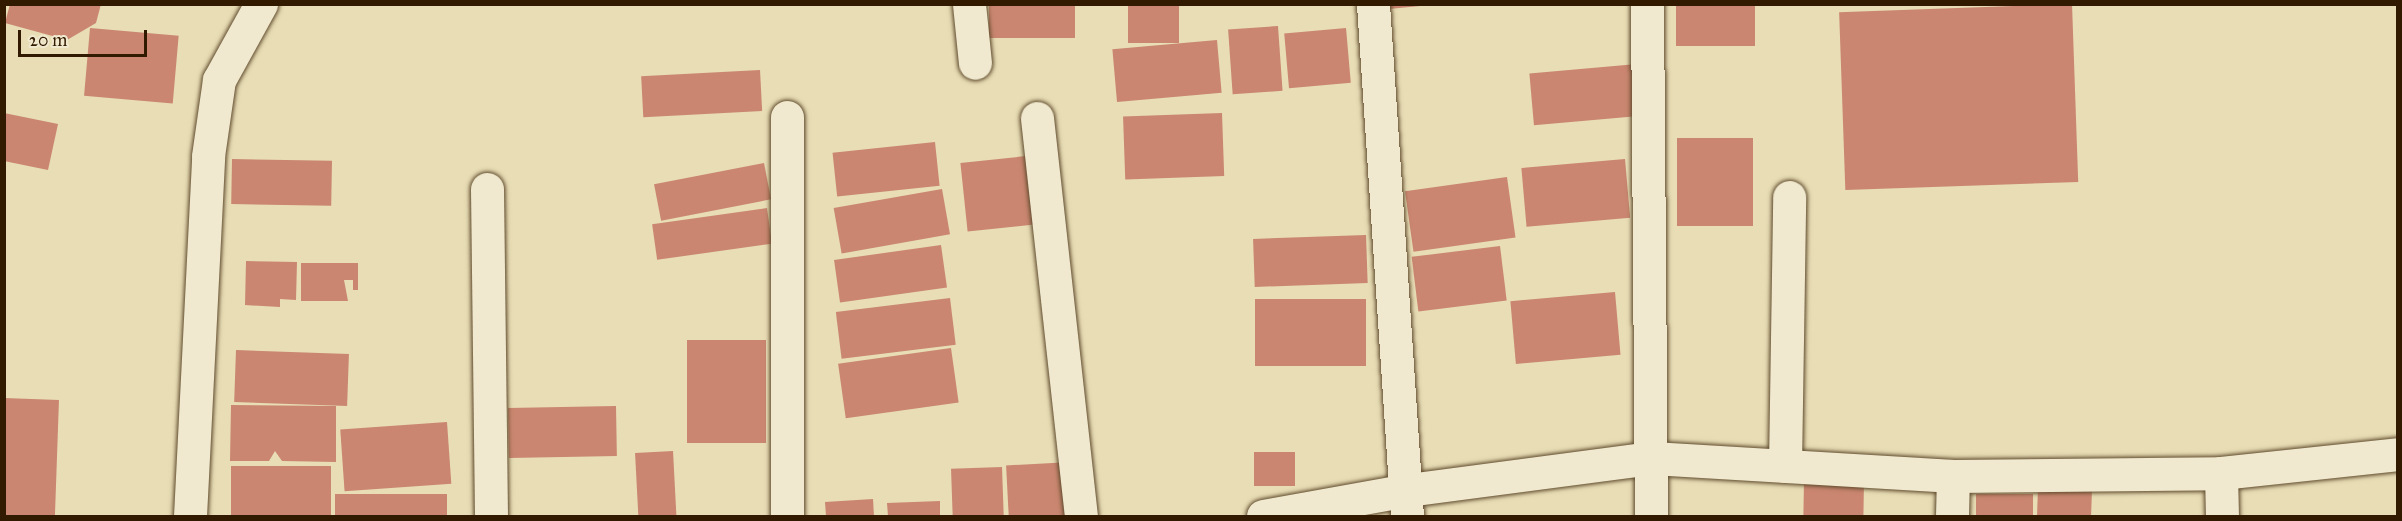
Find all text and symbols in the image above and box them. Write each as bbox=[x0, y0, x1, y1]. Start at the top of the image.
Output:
scale bar bbox=[21, 18, 150, 56]
text: 20 m bbox=[29, 29, 67, 51]

